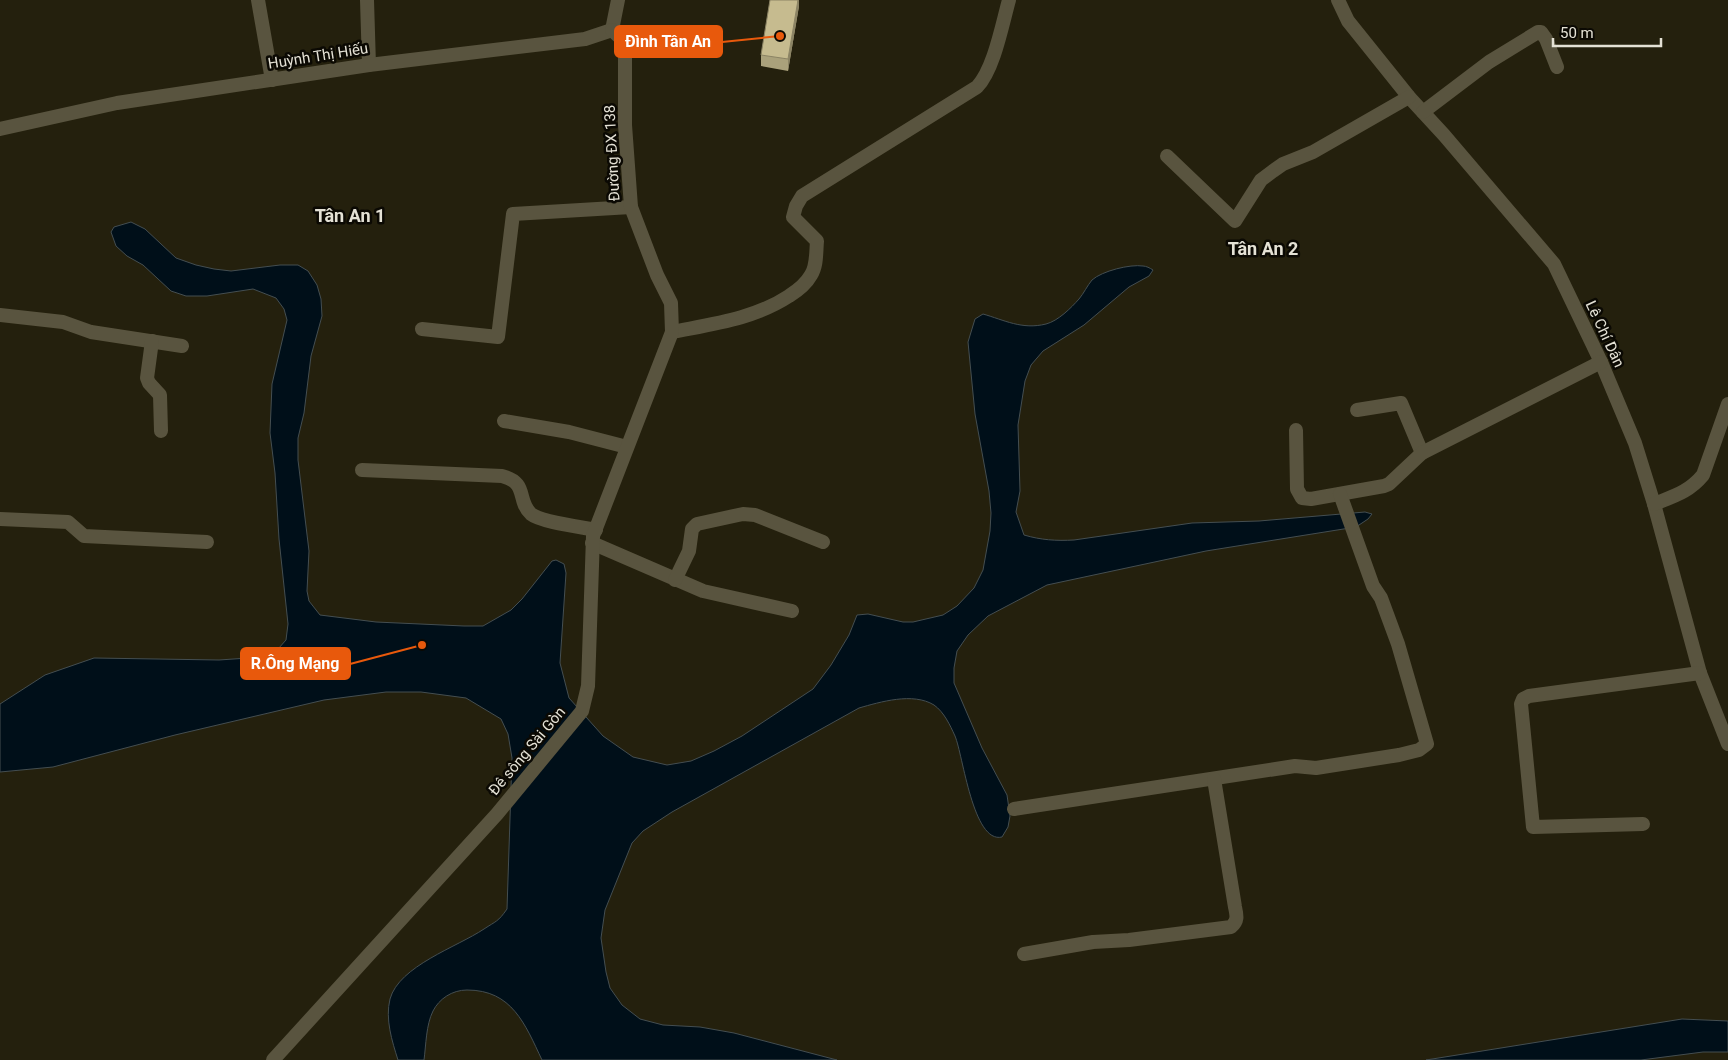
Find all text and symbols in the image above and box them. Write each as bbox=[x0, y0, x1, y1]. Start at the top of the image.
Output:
scale bar bbox=[1553, 15, 1660, 47]
text: 50 m bbox=[1560, 24, 1594, 42]
callout: Đình Tân An bbox=[615, 26, 722, 57]
text: Đình Tân An bbox=[625, 32, 711, 51]
street label: Huỳnh Thị Hiếu bbox=[267, 39, 369, 73]
street label: Đường ĐX 138 bbox=[600, 104, 624, 202]
district label: Tân An 1 bbox=[315, 205, 385, 226]
district label: Tân An 2 bbox=[1228, 238, 1298, 259]
street label: Lê Chí Dân bbox=[1582, 298, 1628, 370]
callout: R.Ông Mạng bbox=[241, 648, 350, 679]
text: R.Ông Mạng bbox=[251, 654, 339, 673]
street label: Đê sông Sài Gòn bbox=[485, 703, 569, 799]

